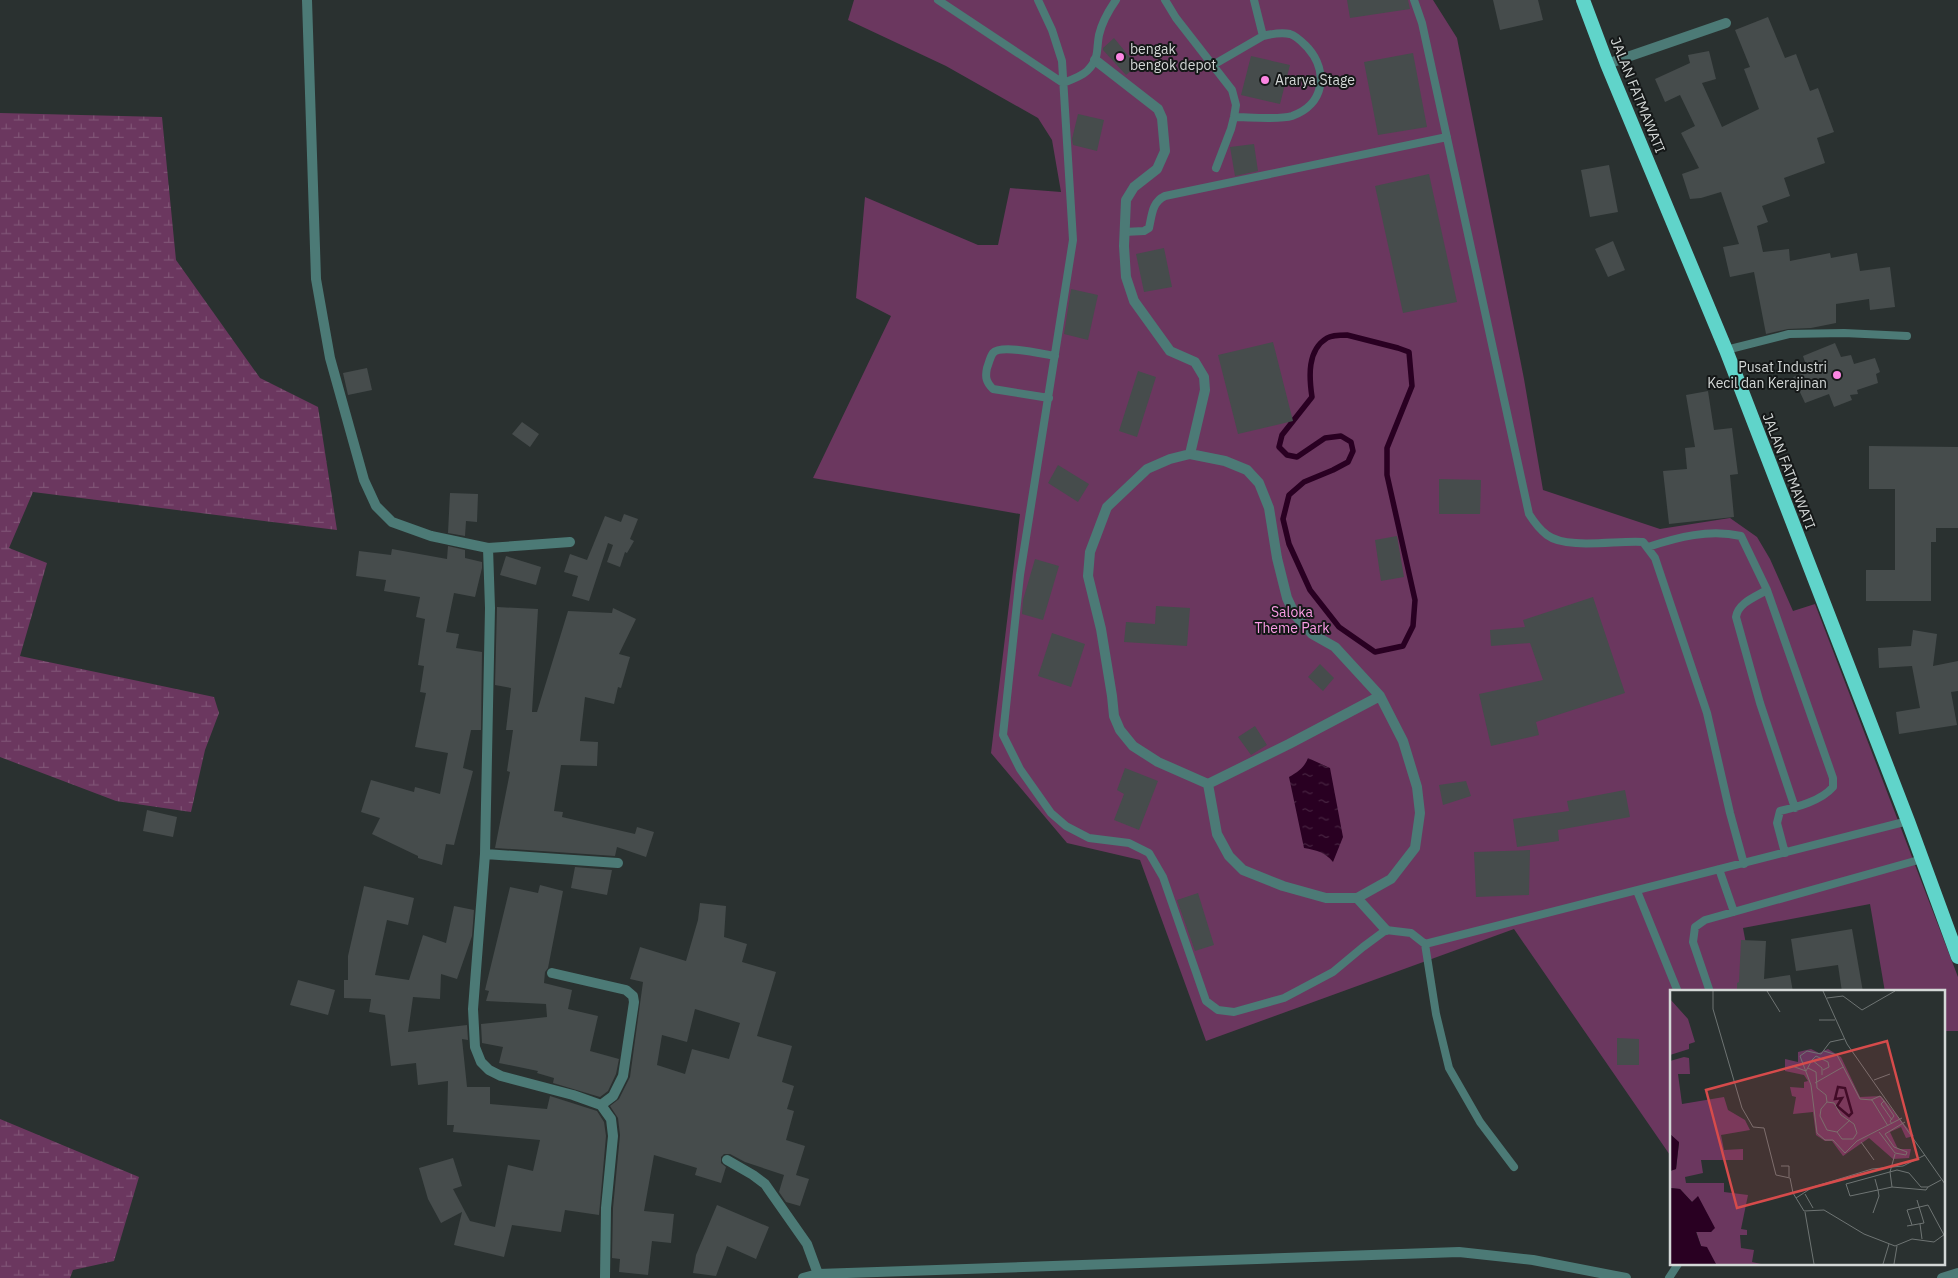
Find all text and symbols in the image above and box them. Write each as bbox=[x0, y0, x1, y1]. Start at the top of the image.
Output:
street label: JALAN FATMAWATI bbox=[1607, 35, 1669, 155]
place label: bengak bengok depot bbox=[1130, 40, 1216, 74]
marker: bengak bengok depot bbox=[1114, 51, 1126, 63]
place label: Ararya Stage bbox=[1275, 71, 1355, 89]
marker: Ararya Stage bbox=[1259, 74, 1271, 86]
place label: Pusat Industri Kecil dan Kerajinan bbox=[1707, 358, 1827, 392]
marker: Pusat Industri Kecil dan Kerajinan bbox=[1831, 369, 1843, 381]
street label: JALAN FATMAWATI bbox=[1759, 410, 1819, 532]
park label: Saloka Theme Park bbox=[1254, 603, 1330, 637]
inset map bbox=[1670, 990, 1946, 1266]

